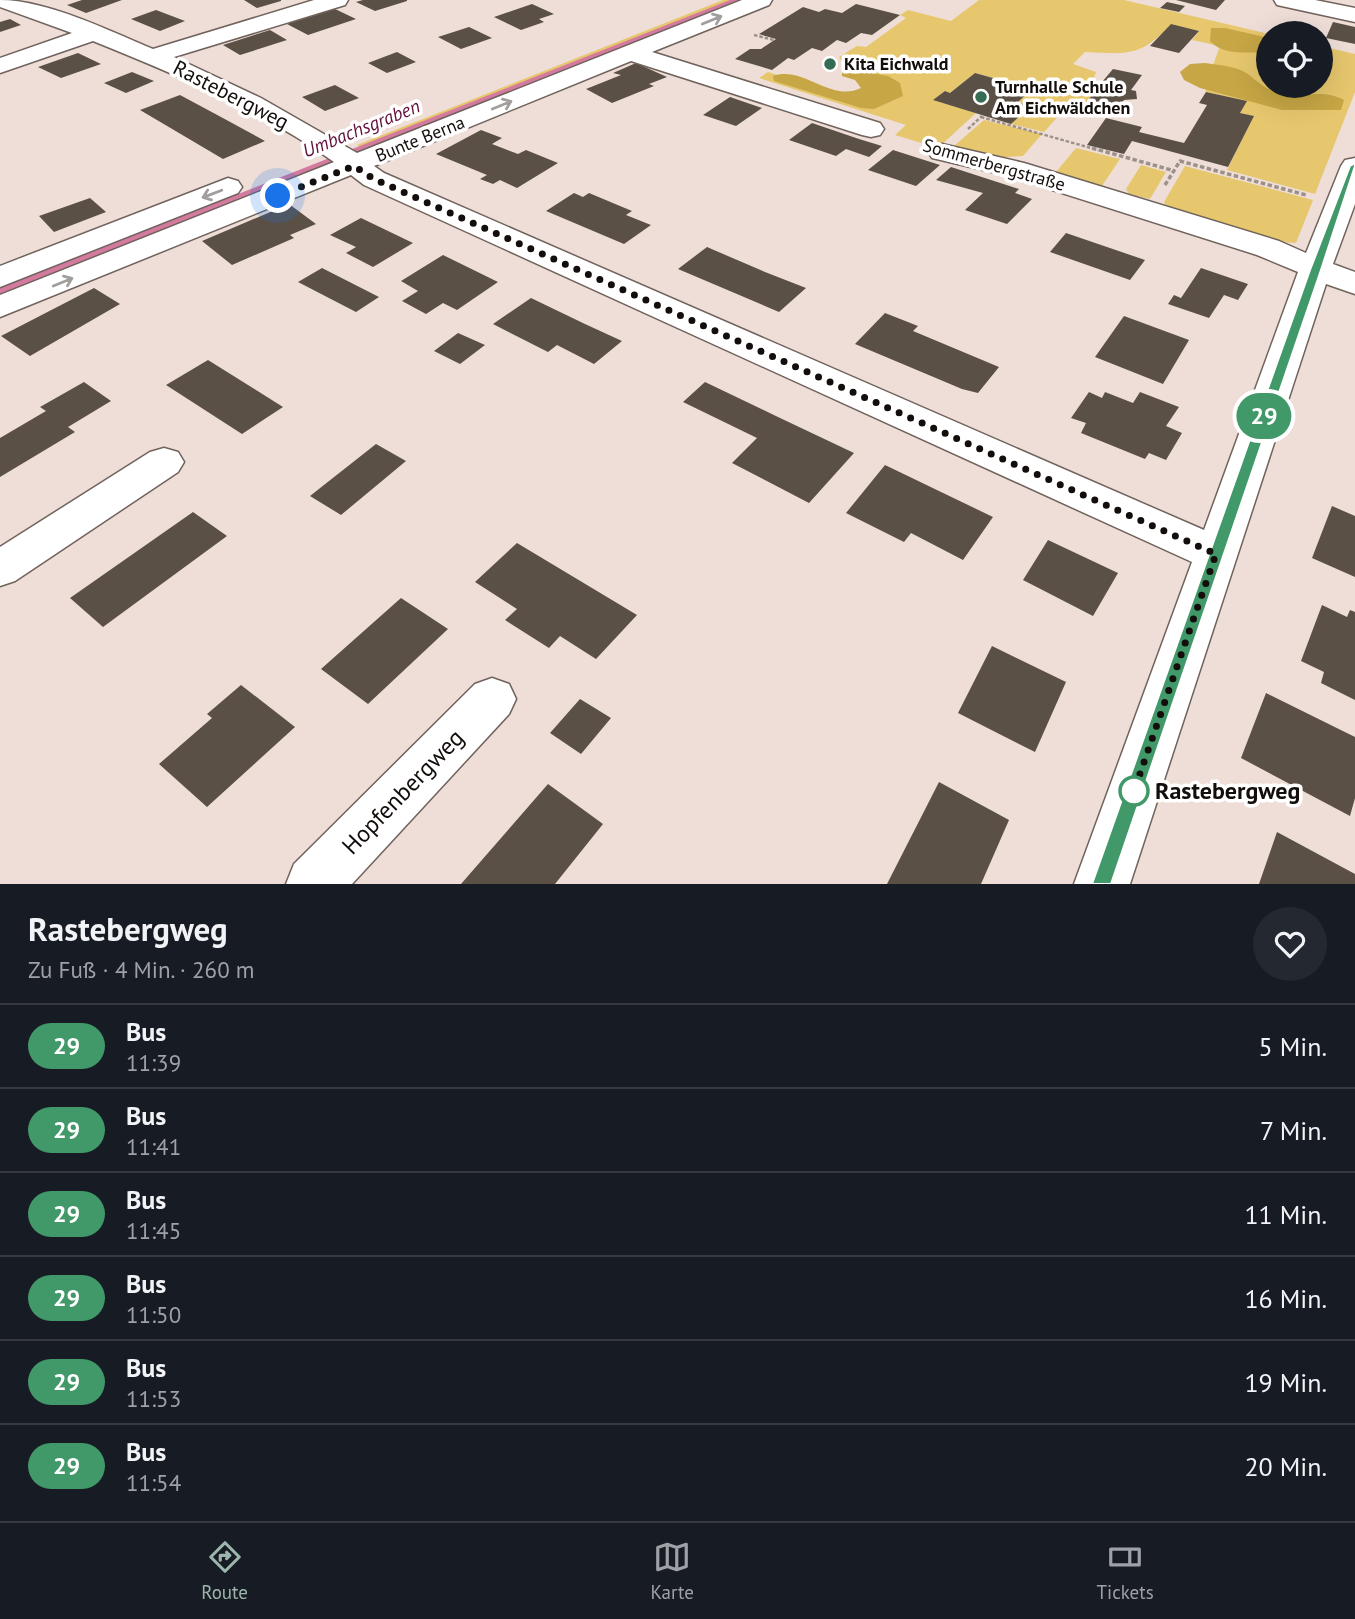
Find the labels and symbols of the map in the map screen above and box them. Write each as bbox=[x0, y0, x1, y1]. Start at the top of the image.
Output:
one-way arrow bbox=[701, 12, 723, 25]
place label: Kita Eichwald bbox=[844, 52, 949, 75]
street label: Rastebergweg bbox=[169, 54, 294, 135]
marker: Kita Eichwald bbox=[822, 56, 838, 72]
place label: Turnhalle Schule Am Eichwäldchen bbox=[995, 75, 1130, 119]
marker: Turnhalle Schule Am Eichwäldchen bbox=[973, 89, 989, 105]
water label: Umbachsgraben bbox=[299, 93, 423, 162]
one-way arrow bbox=[490, 98, 512, 111]
street label: Bunte Berna bbox=[372, 110, 468, 167]
street label: Sommerbergstraße bbox=[920, 133, 1068, 196]
your location bbox=[260, 178, 295, 213]
one-way arrow bbox=[202, 188, 223, 201]
one-way arrow bbox=[52, 274, 74, 287]
line badge: 29 bbox=[1232, 393, 1296, 439]
street label: Hopfenbergweg bbox=[335, 722, 470, 861]
place label: Rastebergweg bbox=[1155, 775, 1300, 806]
marker: Rastebergweg bbox=[1119, 776, 1149, 806]

